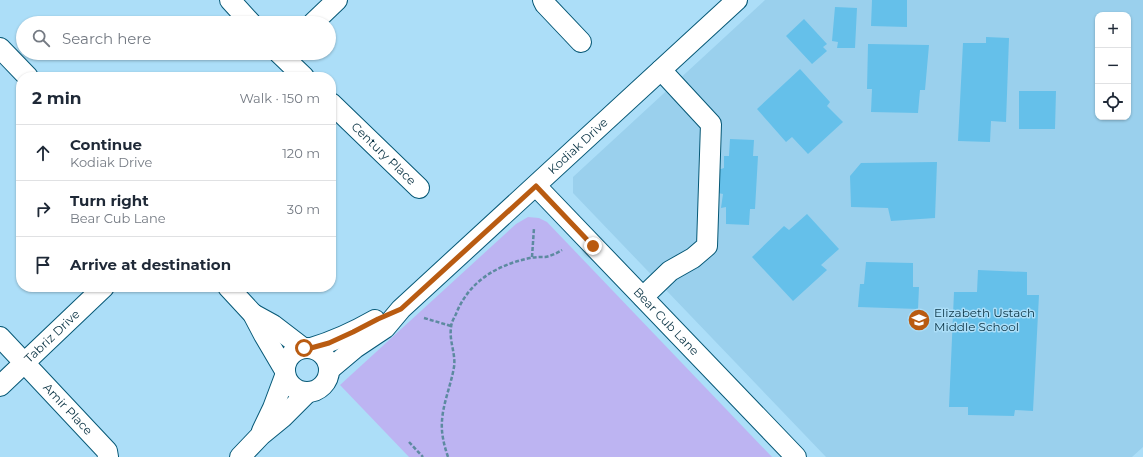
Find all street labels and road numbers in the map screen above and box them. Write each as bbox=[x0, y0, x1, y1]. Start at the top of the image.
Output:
street label: Kodiak Drive bbox=[545, 115, 611, 177]
street label: Century Place bbox=[348, 119, 419, 188]
street label: Bear Cub Lane bbox=[630, 284, 703, 358]
street label: Tabriz Drive bbox=[21, 306, 83, 366]
street label: Amir Place bbox=[40, 380, 96, 438]

